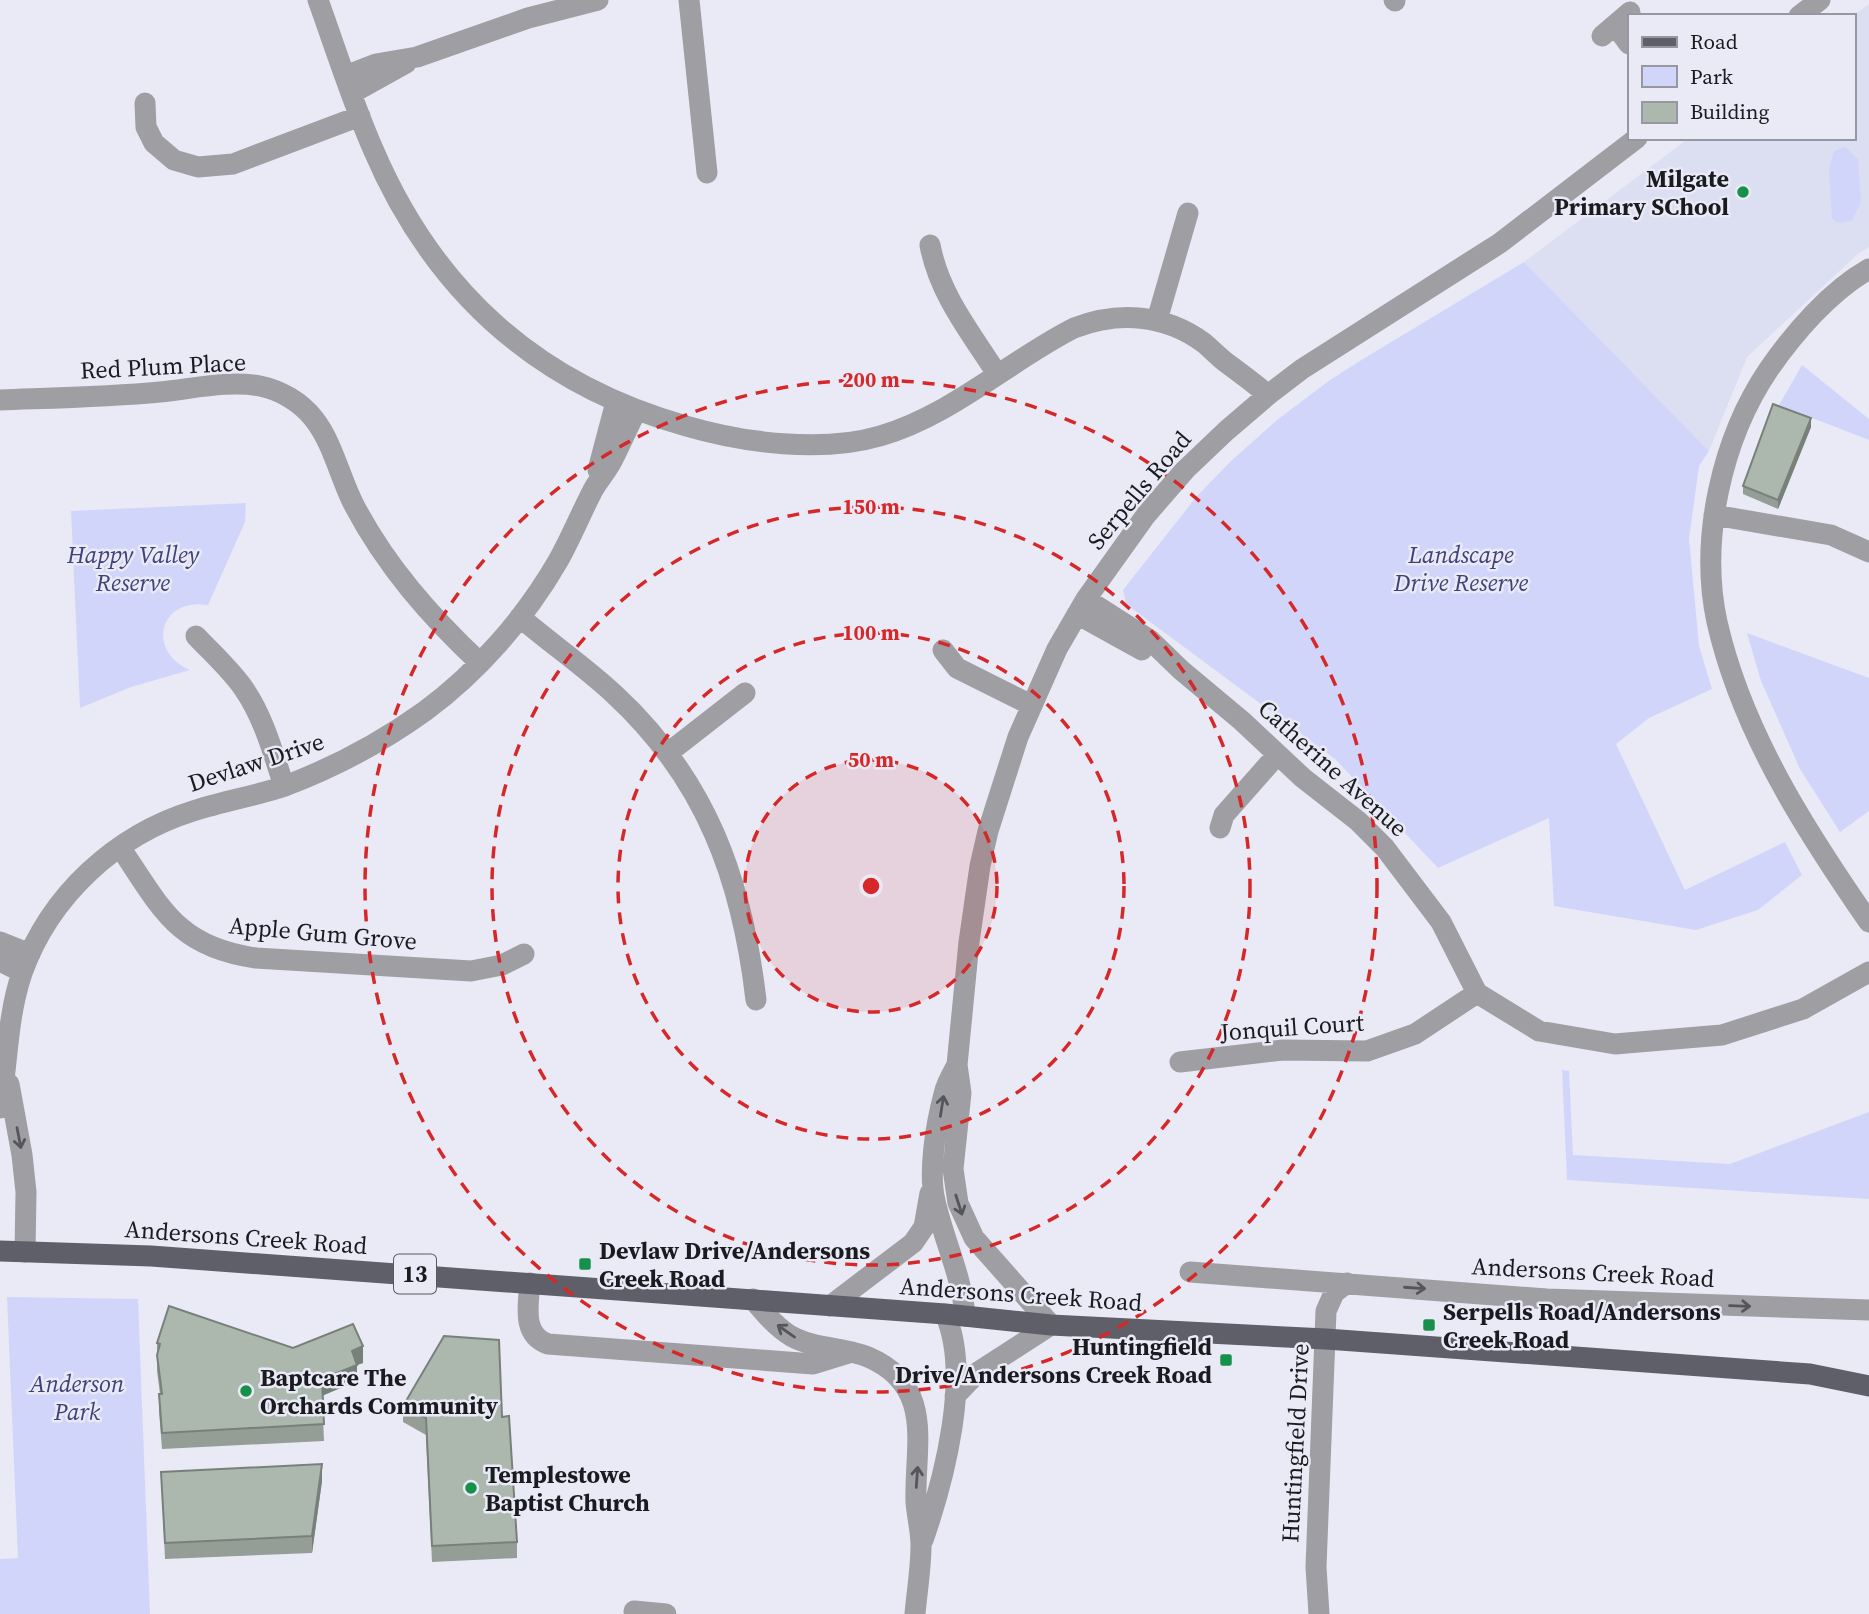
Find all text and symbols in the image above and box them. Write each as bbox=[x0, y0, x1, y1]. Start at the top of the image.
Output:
legend bbox=[1628, 14, 1855, 140]
text: Road bbox=[1690, 27, 1738, 56]
text: Park bbox=[1690, 62, 1734, 91]
text: Building bbox=[1690, 97, 1769, 126]
place label: Milgate Primary SChool bbox=[1554, 162, 1729, 223]
marker: Milgate Primary SChool bbox=[1735, 184, 1751, 200]
street label: Red Plum Place bbox=[79, 345, 247, 387]
text: 200 m bbox=[842, 365, 900, 394]
street label: Serpells Road bbox=[1080, 423, 1199, 556]
text: 150 m bbox=[842, 492, 900, 521]
park label: Happy Valley Reserve bbox=[66, 538, 200, 599]
park label: Landscape Drive Reserve bbox=[1393, 538, 1529, 599]
text: 100 m bbox=[842, 618, 900, 647]
street label: Catherine Avenue bbox=[1251, 692, 1415, 844]
street label: Devlaw Drive bbox=[184, 725, 328, 799]
text: 50 m bbox=[848, 745, 894, 774]
centre of rings bbox=[859, 874, 883, 898]
street label: Apple Gum Grove bbox=[228, 908, 418, 958]
street label: Jonquil Court bbox=[1218, 1006, 1365, 1049]
one-way arrow bbox=[936, 1095, 949, 1118]
one-way arrow bbox=[13, 1126, 26, 1149]
one-way arrow bbox=[954, 1193, 966, 1215]
street label: Andersons Creek Road bbox=[124, 1212, 369, 1262]
place label: Devlaw Drive/Andersons Creek Road bbox=[599, 1234, 870, 1295]
street label: Andersons Creek Road bbox=[1471, 1249, 1715, 1295]
road number: 13 bbox=[394, 1254, 436, 1294]
marker: Devlaw Drive/Andersons Creek Road bbox=[577, 1256, 593, 1272]
street label: Andersons Creek Road bbox=[899, 1269, 1144, 1319]
one-way arrow bbox=[1403, 1282, 1426, 1295]
place label: Serpells Road/Andersons Creek Road bbox=[1443, 1295, 1721, 1356]
one-way arrow bbox=[1728, 1299, 1751, 1312]
marker: Serpells Road/Andersons Creek Road bbox=[1421, 1317, 1437, 1333]
one-way arrow bbox=[777, 1324, 796, 1339]
place label: Huntingfield Drive/Andersons Creek Road bbox=[895, 1330, 1212, 1391]
street label: Huntingfield Drive bbox=[1273, 1342, 1317, 1544]
marker: Huntingfield Drive/Andersons Creek Road bbox=[1218, 1352, 1234, 1368]
place label: Baptcare The Orchards Community bbox=[260, 1361, 498, 1422]
park label: Anderson Park bbox=[28, 1367, 125, 1428]
marker: Baptcare The Orchards Community bbox=[238, 1383, 254, 1399]
place label: Templestowe Baptist Church bbox=[485, 1458, 650, 1519]
one-way arrow bbox=[911, 1466, 924, 1489]
marker: Templestowe Baptist Church bbox=[463, 1480, 479, 1496]

